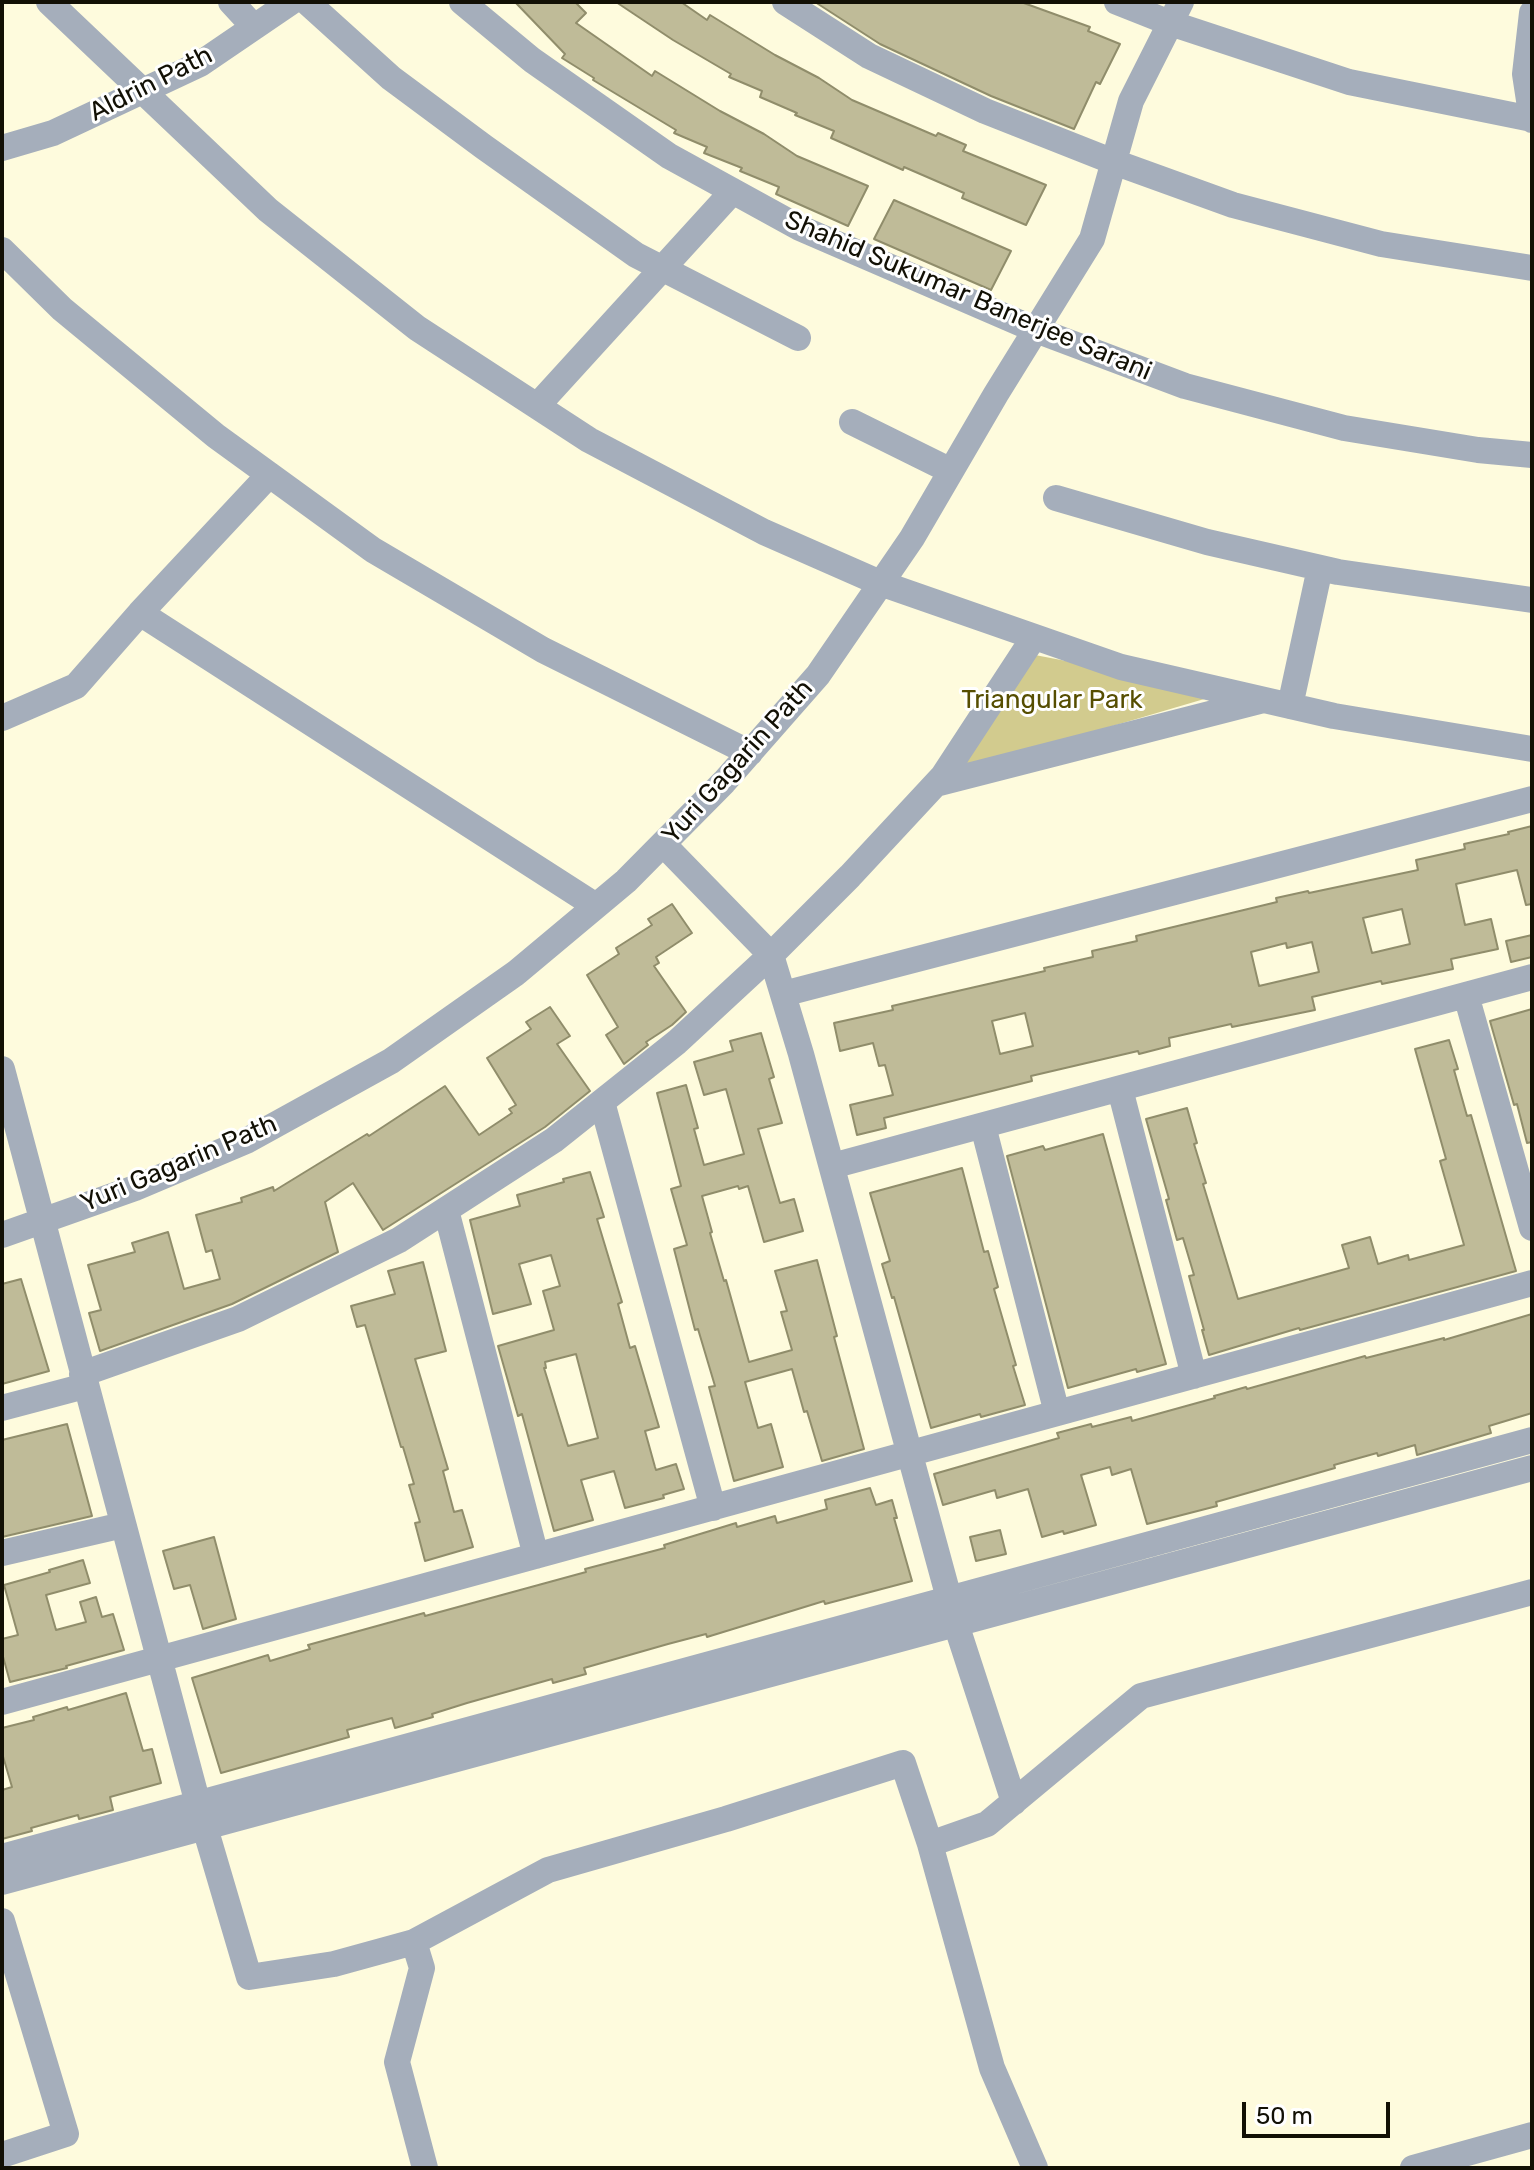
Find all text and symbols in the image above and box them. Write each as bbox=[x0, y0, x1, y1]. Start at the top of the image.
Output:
street label: Aldrin Path bbox=[84, 40, 218, 128]
street label: Shahid Sukumar Banerjee Sarani bbox=[780, 204, 1156, 388]
street label: Yuri Gagarin Path bbox=[656, 673, 820, 851]
park label: Triangular Park bbox=[961, 684, 1143, 716]
street label: Yuri Gagarin Path bbox=[76, 1109, 282, 1219]
scale bar bbox=[1246, 2086, 1394, 2136]
text: 50 m bbox=[1256, 2102, 1313, 2130]

